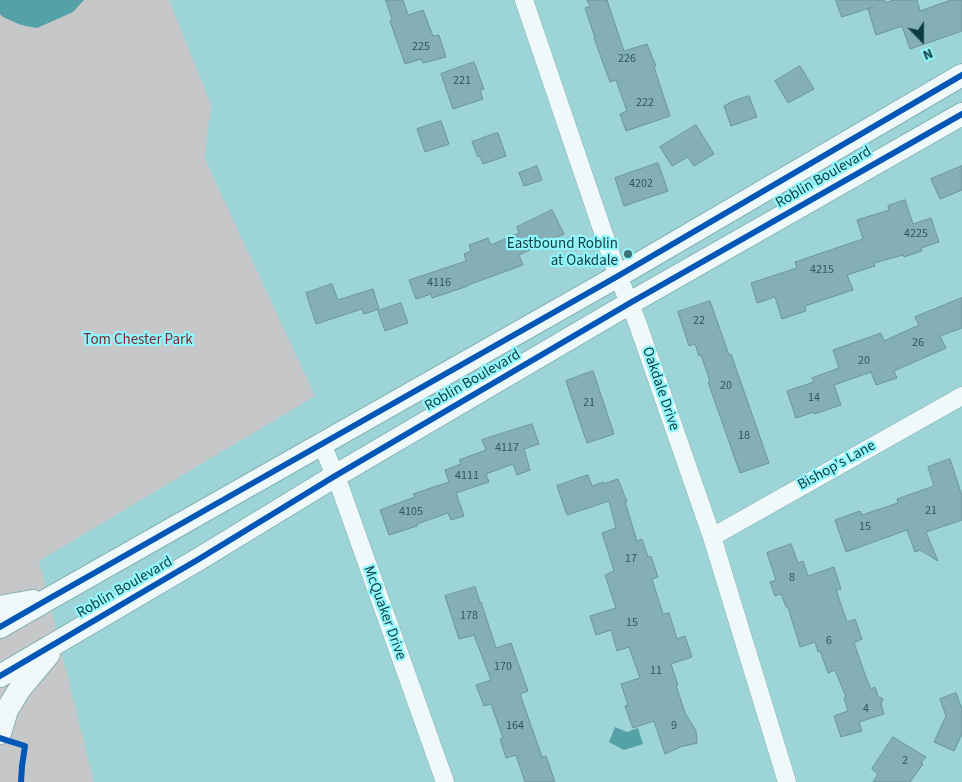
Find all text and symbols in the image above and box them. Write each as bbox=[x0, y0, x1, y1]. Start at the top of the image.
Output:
north arrow bbox=[897, 15, 947, 65]
house number: 225 bbox=[412, 40, 430, 54]
text: N bbox=[920, 43, 936, 65]
house number: 226 bbox=[618, 52, 636, 66]
house number: 221 bbox=[453, 74, 471, 88]
house number: 222 bbox=[636, 96, 654, 110]
street label: Roblin Boulevard bbox=[773, 143, 875, 213]
house number: 4202 bbox=[629, 177, 653, 191]
house number: 4225 bbox=[904, 227, 928, 241]
place label: Eastbound Roblin at Oakdale bbox=[507, 236, 618, 271]
marker: Eastbound Roblin at Oakdale bbox=[622, 248, 634, 260]
house number: 4215 bbox=[810, 263, 834, 277]
house number: 4116 bbox=[427, 276, 451, 290]
house number: 22 bbox=[693, 314, 705, 328]
park label: Tom Chester Park bbox=[83, 332, 193, 350]
house number: 26 bbox=[912, 336, 924, 350]
street label: Oakdale Drive bbox=[637, 345, 683, 433]
street label: Roblin Boulevard bbox=[422, 346, 524, 416]
house number: 20 bbox=[858, 354, 870, 368]
house number: 20 bbox=[720, 379, 732, 393]
house number: 14 bbox=[808, 391, 820, 405]
house number: 21 bbox=[583, 396, 595, 410]
house number: 18 bbox=[738, 429, 750, 443]
street label: Bishop's Lane bbox=[795, 437, 879, 495]
house number: 4117 bbox=[495, 441, 519, 455]
house number: 4111 bbox=[455, 469, 479, 483]
house number: 21 bbox=[925, 504, 937, 518]
house number: 4105 bbox=[399, 505, 423, 519]
house number: 15 bbox=[859, 520, 871, 534]
house number: 17 bbox=[625, 552, 637, 566]
street label: Roblin Boulevard bbox=[74, 553, 176, 623]
street label: McQuaker Drive bbox=[359, 564, 409, 662]
house number: 8 bbox=[789, 571, 795, 585]
house number: 178 bbox=[460, 609, 478, 623]
house number: 15 bbox=[626, 616, 638, 630]
house number: 6 bbox=[826, 634, 832, 648]
house number: 170 bbox=[494, 660, 512, 674]
house number: 11 bbox=[650, 664, 662, 678]
house number: 4 bbox=[863, 702, 869, 716]
house number: 164 bbox=[506, 719, 524, 733]
house number: 9 bbox=[671, 719, 677, 733]
house number: 2 bbox=[902, 754, 908, 768]

